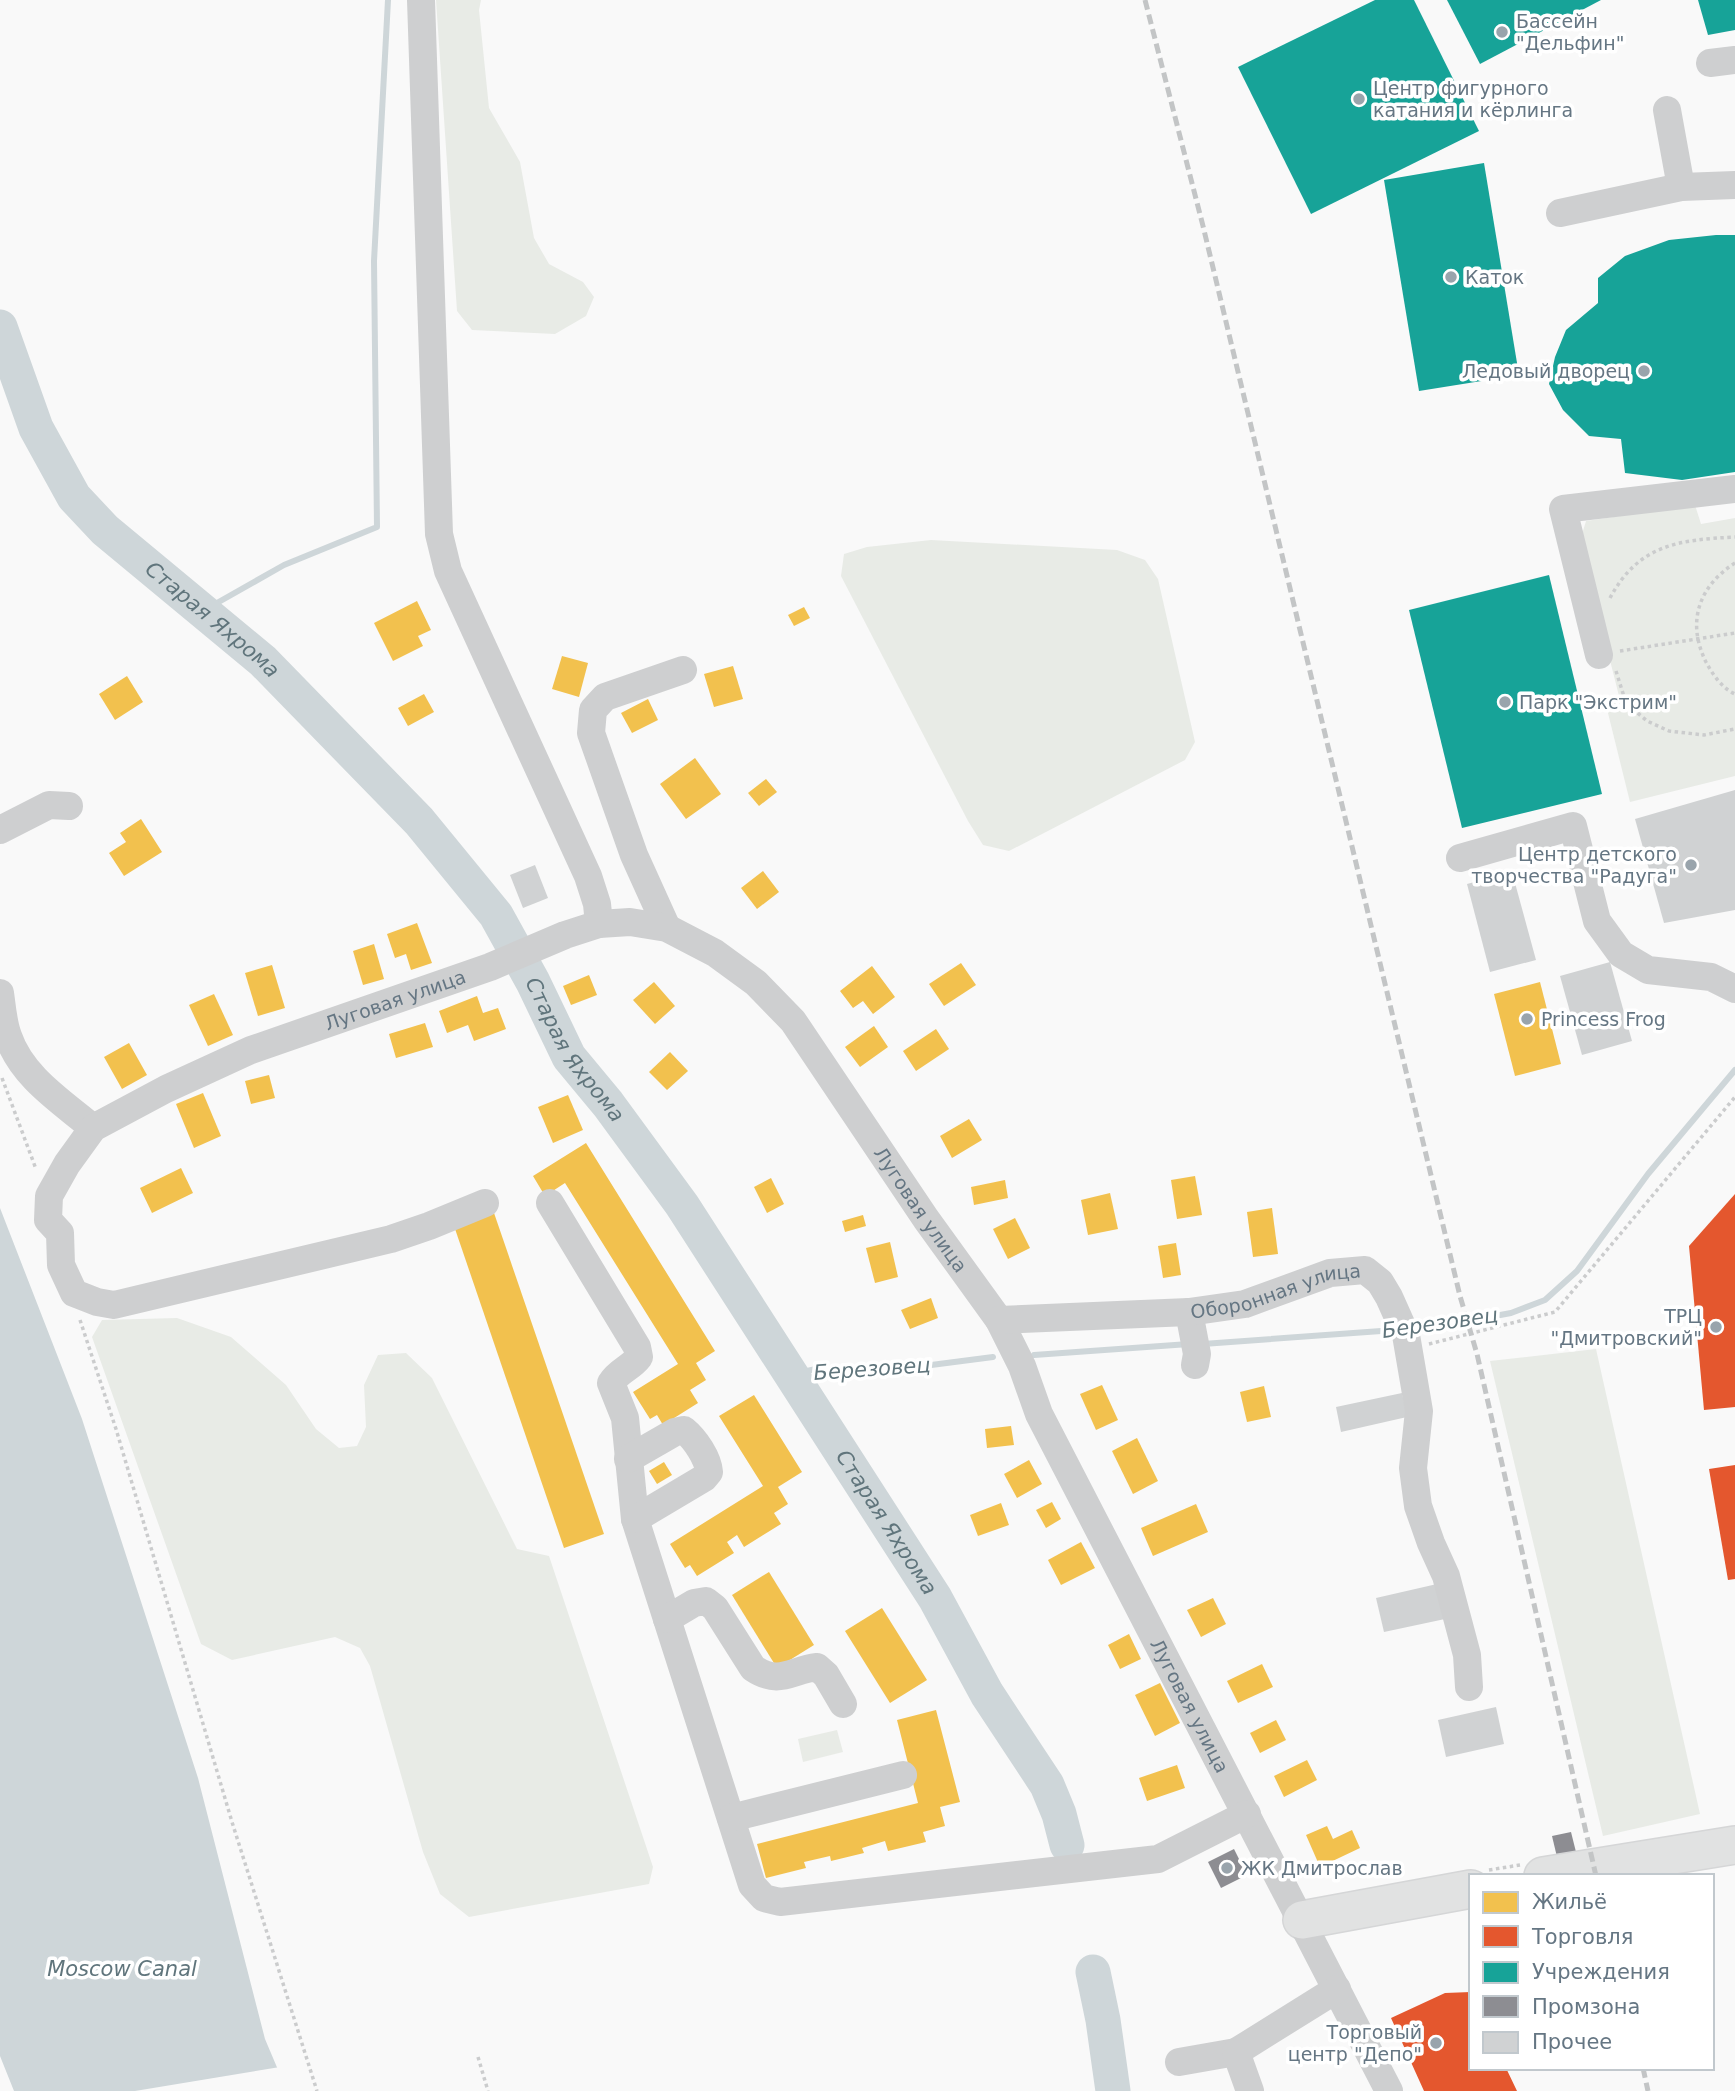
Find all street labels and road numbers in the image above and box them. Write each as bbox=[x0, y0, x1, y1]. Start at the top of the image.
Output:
street label: Луговая улица bbox=[322, 965, 469, 1035]
street label: Луговая улица bbox=[870, 1143, 972, 1277]
street label: Оборонная улица bbox=[1189, 1259, 1362, 1323]
street label: Луговая улица bbox=[1146, 1635, 1233, 1776]

